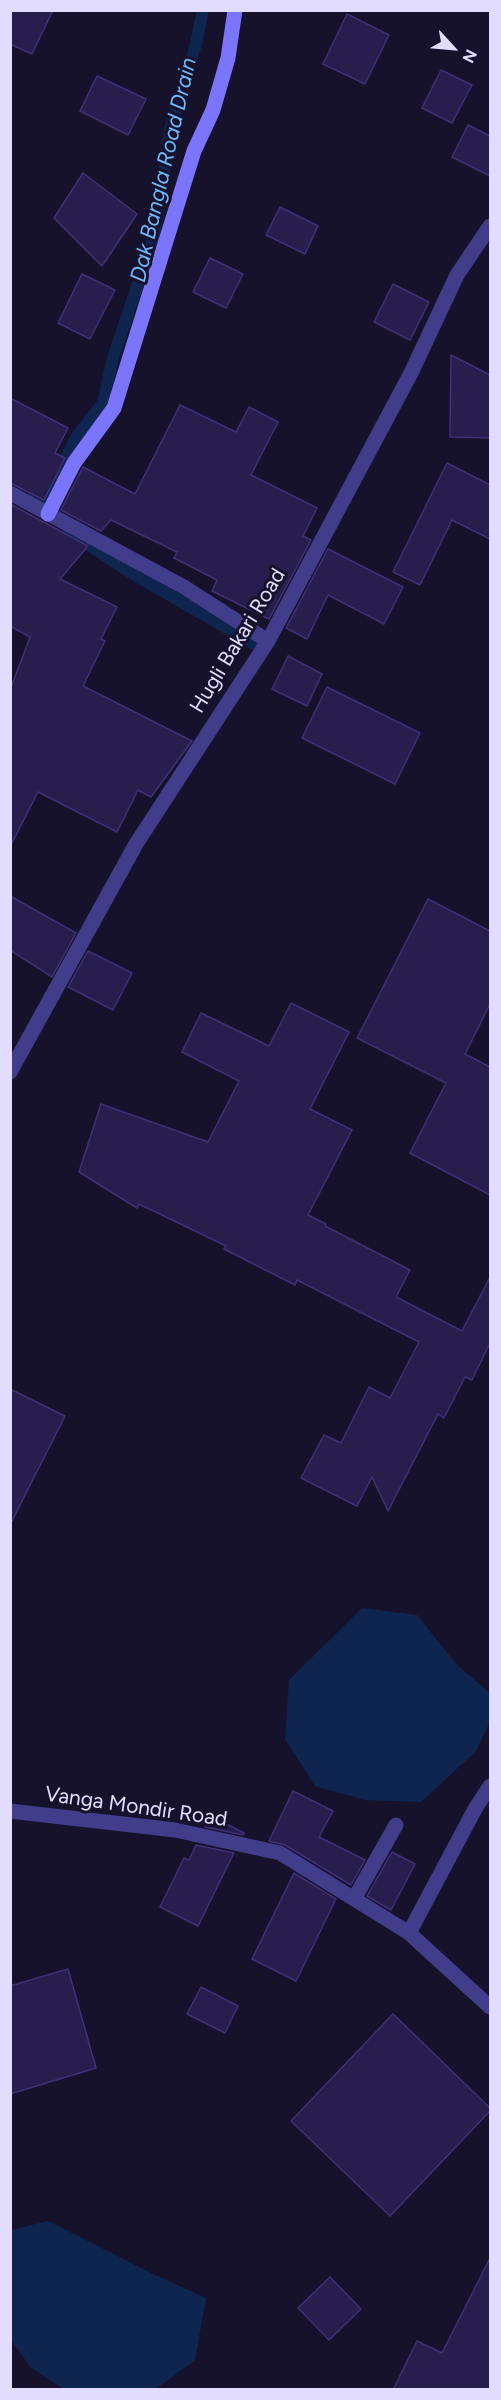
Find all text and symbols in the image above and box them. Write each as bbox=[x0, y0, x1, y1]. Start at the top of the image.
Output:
north arrow bbox=[423, 18, 483, 78]
text: N bbox=[458, 46, 481, 66]
water label: Dak Bangla Road Drain bbox=[125, 55, 203, 285]
street label: Hugli Bakari Road bbox=[185, 564, 291, 718]
street label: Vanga Mondir Road bbox=[43, 1782, 229, 1832]

